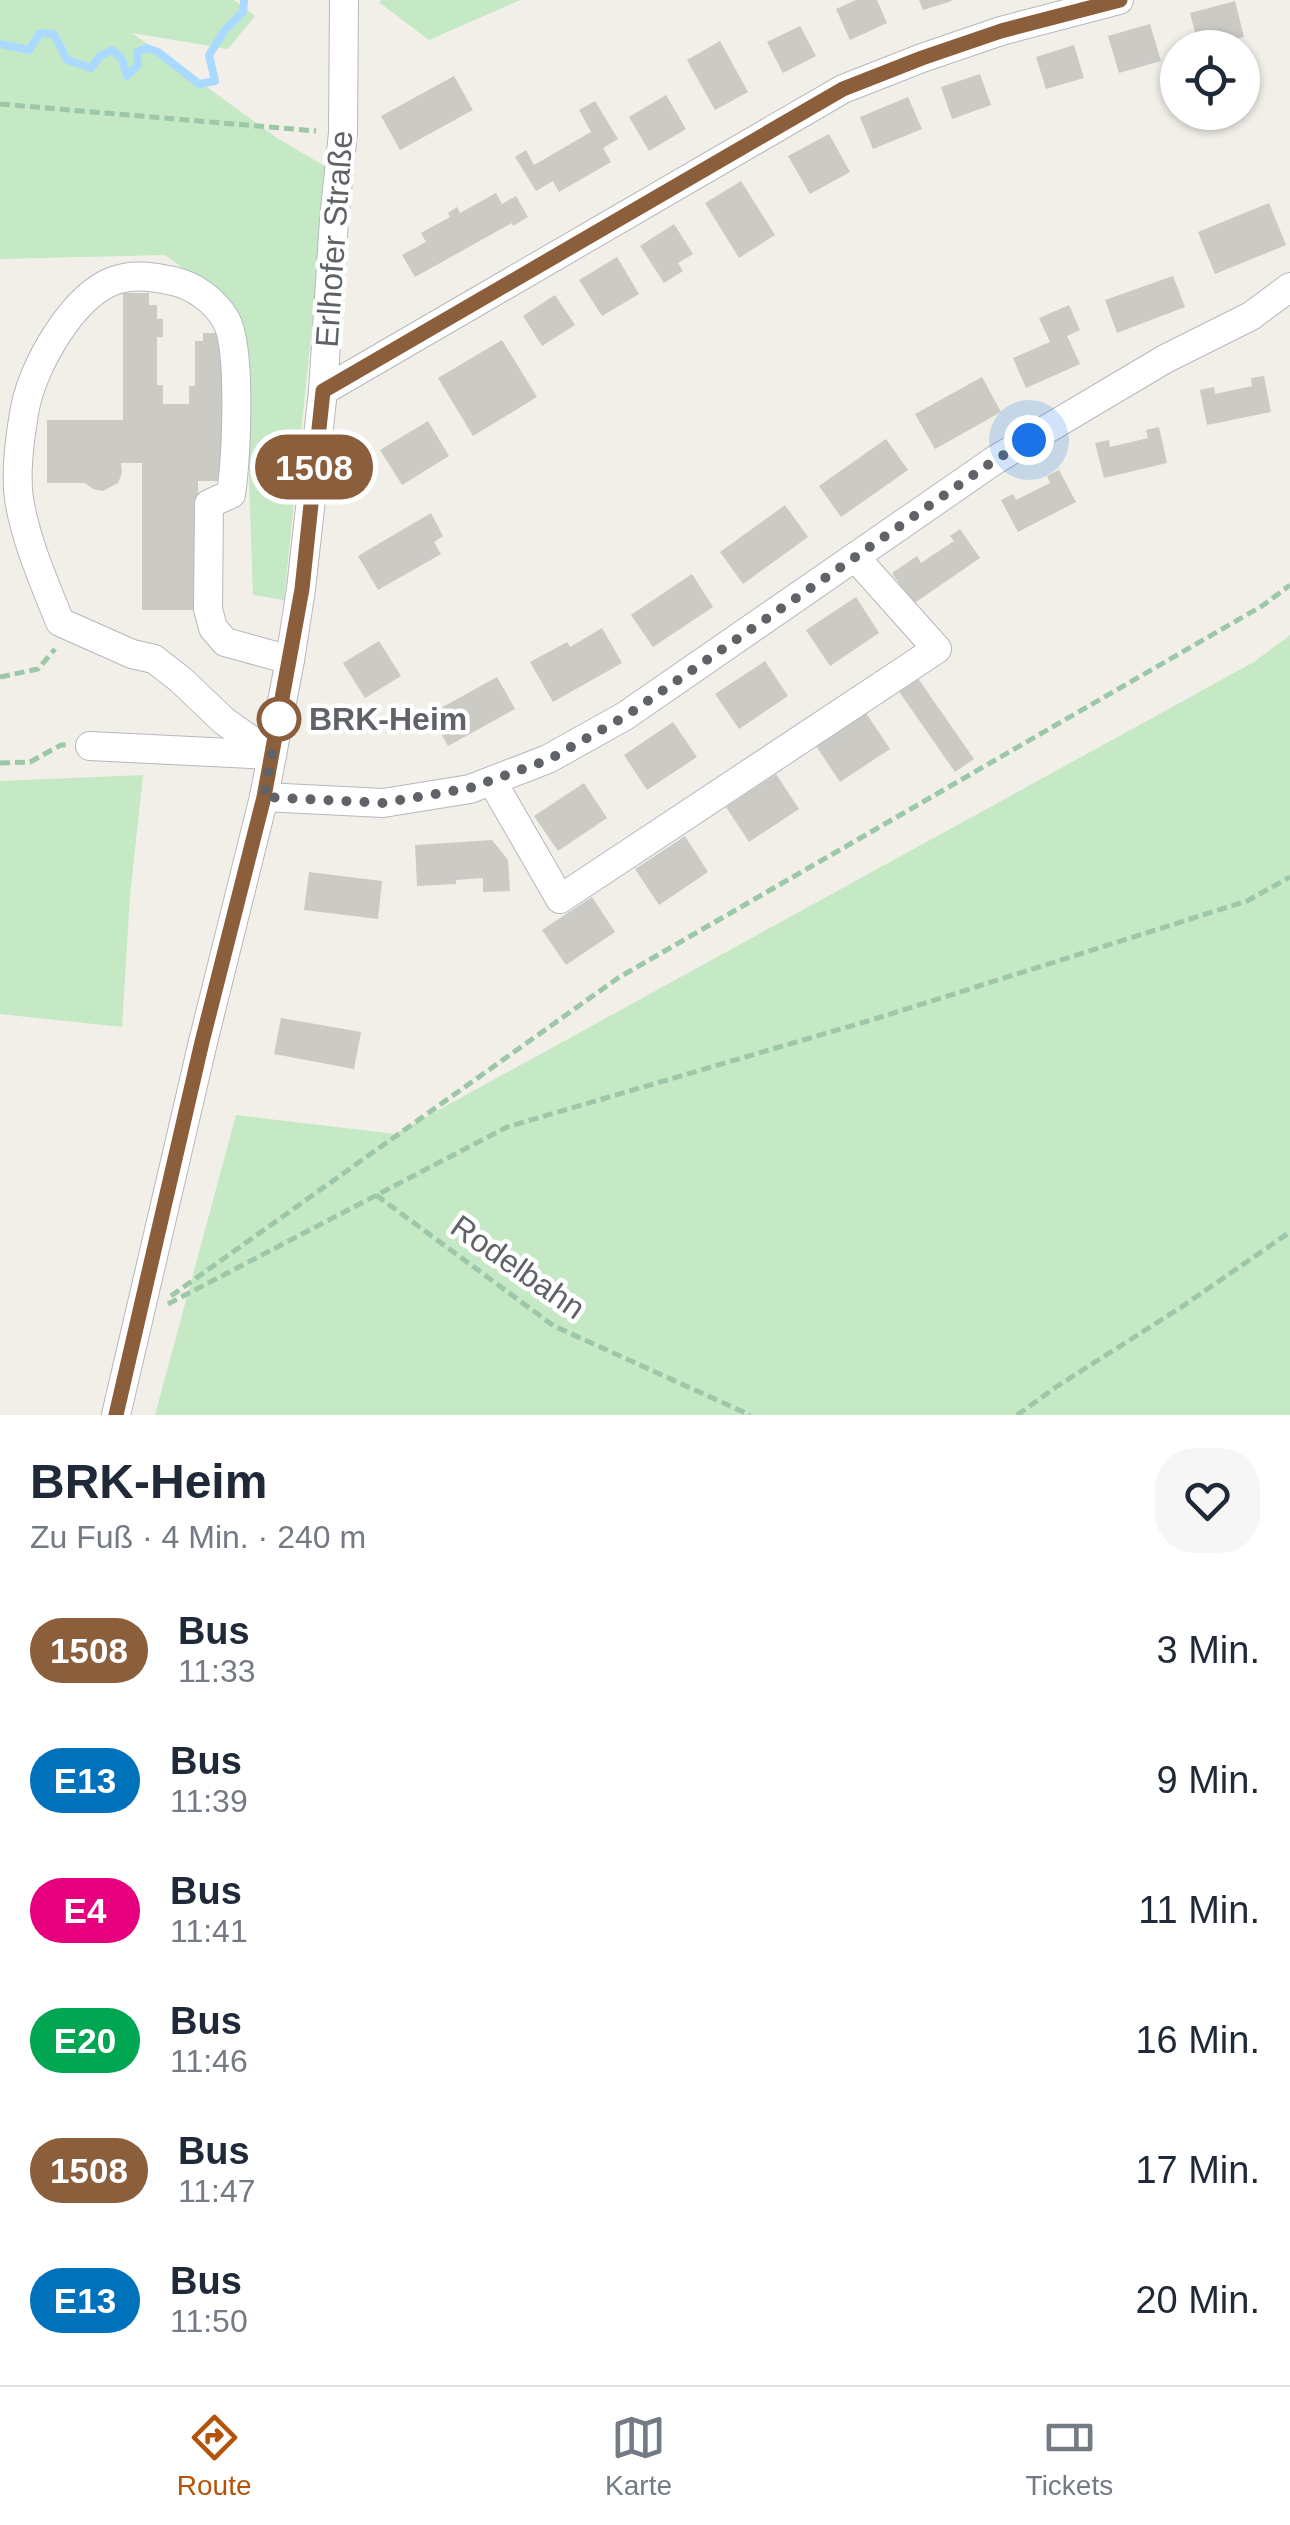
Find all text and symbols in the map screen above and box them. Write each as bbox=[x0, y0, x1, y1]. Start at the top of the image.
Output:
map controls bbox=[1160, 30, 1260, 130]
button: locate bbox=[1160, 30, 1260, 130]
street label: Erlhofer Straße bbox=[308, 130, 360, 348]
your location bbox=[1004, 415, 1054, 465]
line badge: 1508 bbox=[244, 434, 384, 500]
text: 1508 bbox=[275, 448, 353, 487]
marker: BRK-Heim bbox=[258, 698, 300, 740]
place label: BRK-Heim bbox=[309, 701, 467, 737]
street label: Rodelbahn bbox=[444, 1208, 592, 1326]
button: heart bbox=[1155, 1448, 1260, 1553]
text: BRK-Heim bbox=[30, 1455, 267, 1508]
text: Zu Fuß · 4 Min. · 240 m bbox=[30, 1519, 366, 1555]
text: Bus bbox=[178, 1610, 250, 1652]
text: 3 Min. bbox=[1157, 1629, 1260, 1671]
text: 1508 bbox=[50, 1631, 128, 1670]
text: 11:33 bbox=[178, 1653, 256, 1689]
text: Bus bbox=[170, 1740, 242, 1782]
text: 9 Min. bbox=[1157, 1759, 1260, 1801]
text: E13 bbox=[54, 1761, 116, 1800]
text: 11:39 bbox=[170, 1783, 248, 1819]
text: Bus bbox=[170, 1870, 242, 1912]
text: 11 Min. bbox=[1138, 1889, 1260, 1931]
text: E4 bbox=[64, 1891, 106, 1930]
text: 11:41 bbox=[170, 1913, 248, 1949]
text: Bus bbox=[170, 2000, 242, 2042]
text: 16 Min. bbox=[1135, 2019, 1260, 2061]
text: E20 bbox=[54, 2021, 116, 2060]
text: 11:46 bbox=[170, 2043, 248, 2079]
text: Bus bbox=[178, 2130, 250, 2172]
text: 17 Min. bbox=[1135, 2149, 1260, 2191]
text: 1508 bbox=[50, 2151, 128, 2190]
text: 11:47 bbox=[178, 2173, 256, 2209]
text: Bus bbox=[170, 2260, 242, 2302]
text: 20 Min. bbox=[1135, 2279, 1260, 2321]
text: E13 bbox=[54, 2281, 116, 2320]
text: 11:50 bbox=[170, 2303, 248, 2339]
tab: Route bbox=[177, 2410, 252, 2502]
tab: Karte bbox=[605, 2410, 672, 2502]
tab: Tickets bbox=[1026, 2410, 1113, 2502]

